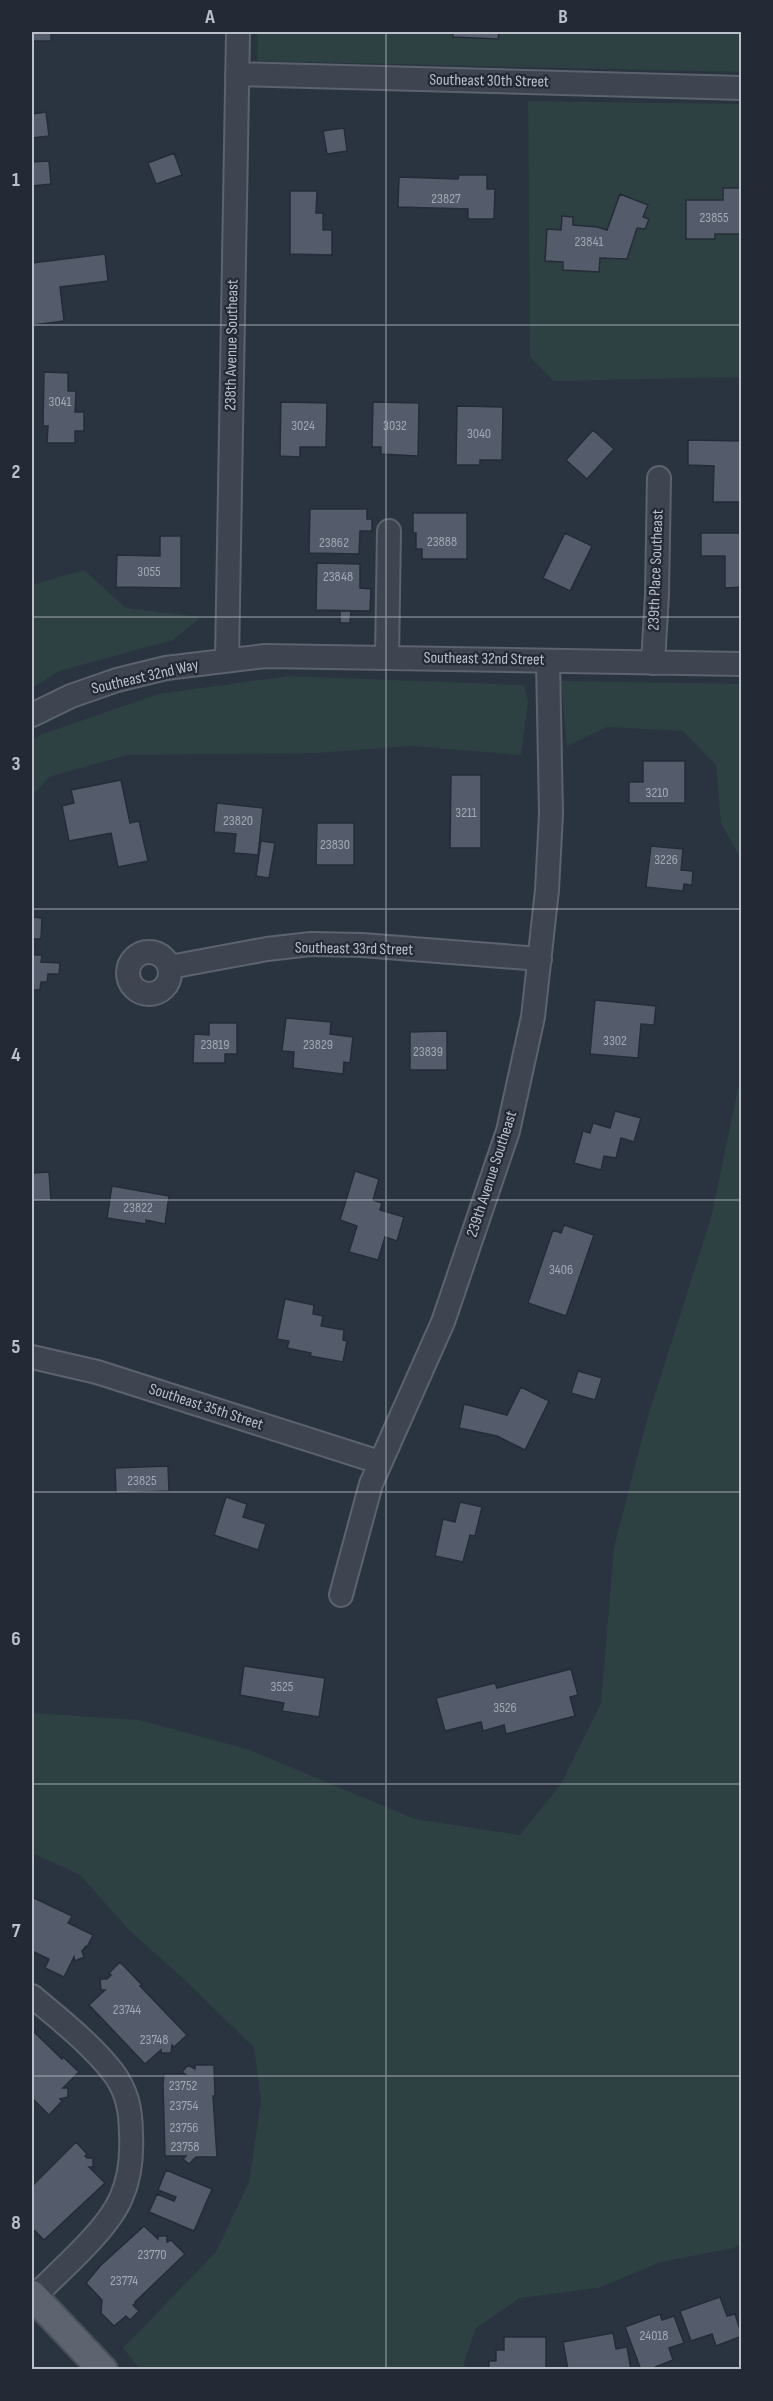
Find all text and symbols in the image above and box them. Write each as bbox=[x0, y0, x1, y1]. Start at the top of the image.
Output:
text: A bbox=[204, 5, 215, 29]
text: B bbox=[558, 5, 568, 29]
street label: Southeast 30th Street bbox=[429, 70, 549, 92]
text: 1 bbox=[12, 168, 20, 192]
house number: 23827 bbox=[431, 190, 461, 207]
house number: 23855 bbox=[699, 209, 729, 226]
house number: 23841 bbox=[575, 233, 604, 250]
street label: 238th Avenue Southeast bbox=[221, 279, 243, 411]
house number: 3041 bbox=[49, 393, 72, 410]
house number: 3024 bbox=[291, 417, 315, 434]
house number: 3032 bbox=[383, 417, 407, 434]
house number: 3040 bbox=[467, 425, 491, 442]
text: 2 bbox=[12, 460, 20, 484]
street label: 239th Place Southeast bbox=[644, 509, 668, 631]
house number: 23888 bbox=[427, 533, 457, 550]
house number: 23862 bbox=[319, 534, 349, 551]
house number: 3055 bbox=[137, 563, 161, 580]
house number: 23848 bbox=[323, 568, 353, 585]
street label: Southeast 32nd Street bbox=[423, 648, 545, 670]
street label: Southeast 32nd Way bbox=[90, 655, 200, 699]
text: 3 bbox=[12, 752, 21, 776]
house number: 3210 bbox=[646, 784, 668, 801]
house number: 3211 bbox=[455, 804, 477, 821]
house number: 23820 bbox=[223, 812, 253, 829]
house number: 23830 bbox=[320, 836, 350, 853]
house number: 3226 bbox=[654, 851, 678, 868]
street label: Southeast 33rd Street bbox=[295, 938, 413, 960]
house number: 3302 bbox=[603, 1032, 627, 1049]
house number: 23819 bbox=[201, 1036, 229, 1053]
house number: 23829 bbox=[303, 1036, 333, 1053]
text: 4 bbox=[11, 1043, 21, 1067]
house number: 23839 bbox=[413, 1043, 443, 1060]
street label: 239th Avenue Southeast bbox=[463, 1108, 521, 1240]
house number: 23822 bbox=[123, 1199, 153, 1216]
house number: 3406 bbox=[549, 1261, 573, 1278]
text: 5 bbox=[12, 1335, 21, 1359]
street label: Southeast 35th Street bbox=[147, 1380, 266, 1434]
house number: 23825 bbox=[127, 1472, 157, 1489]
text: 6 bbox=[11, 1627, 21, 1651]
house number: 3525 bbox=[271, 1678, 294, 1695]
house number: 3526 bbox=[493, 1699, 517, 1716]
text: 7 bbox=[12, 1919, 21, 1943]
house number: 23744 bbox=[113, 2001, 141, 2018]
house number: 23748 bbox=[140, 2031, 168, 2048]
house number: 23752 bbox=[169, 2077, 198, 2094]
house number: 23754 bbox=[170, 2097, 199, 2114]
house number: 23756 bbox=[169, 2119, 199, 2136]
house number: 23758 bbox=[170, 2138, 200, 2155]
text: 8 bbox=[11, 2211, 21, 2235]
house number: 23770 bbox=[137, 2246, 167, 2263]
house number: 23774 bbox=[110, 2272, 138, 2289]
house number: 24018 bbox=[640, 2327, 668, 2344]

